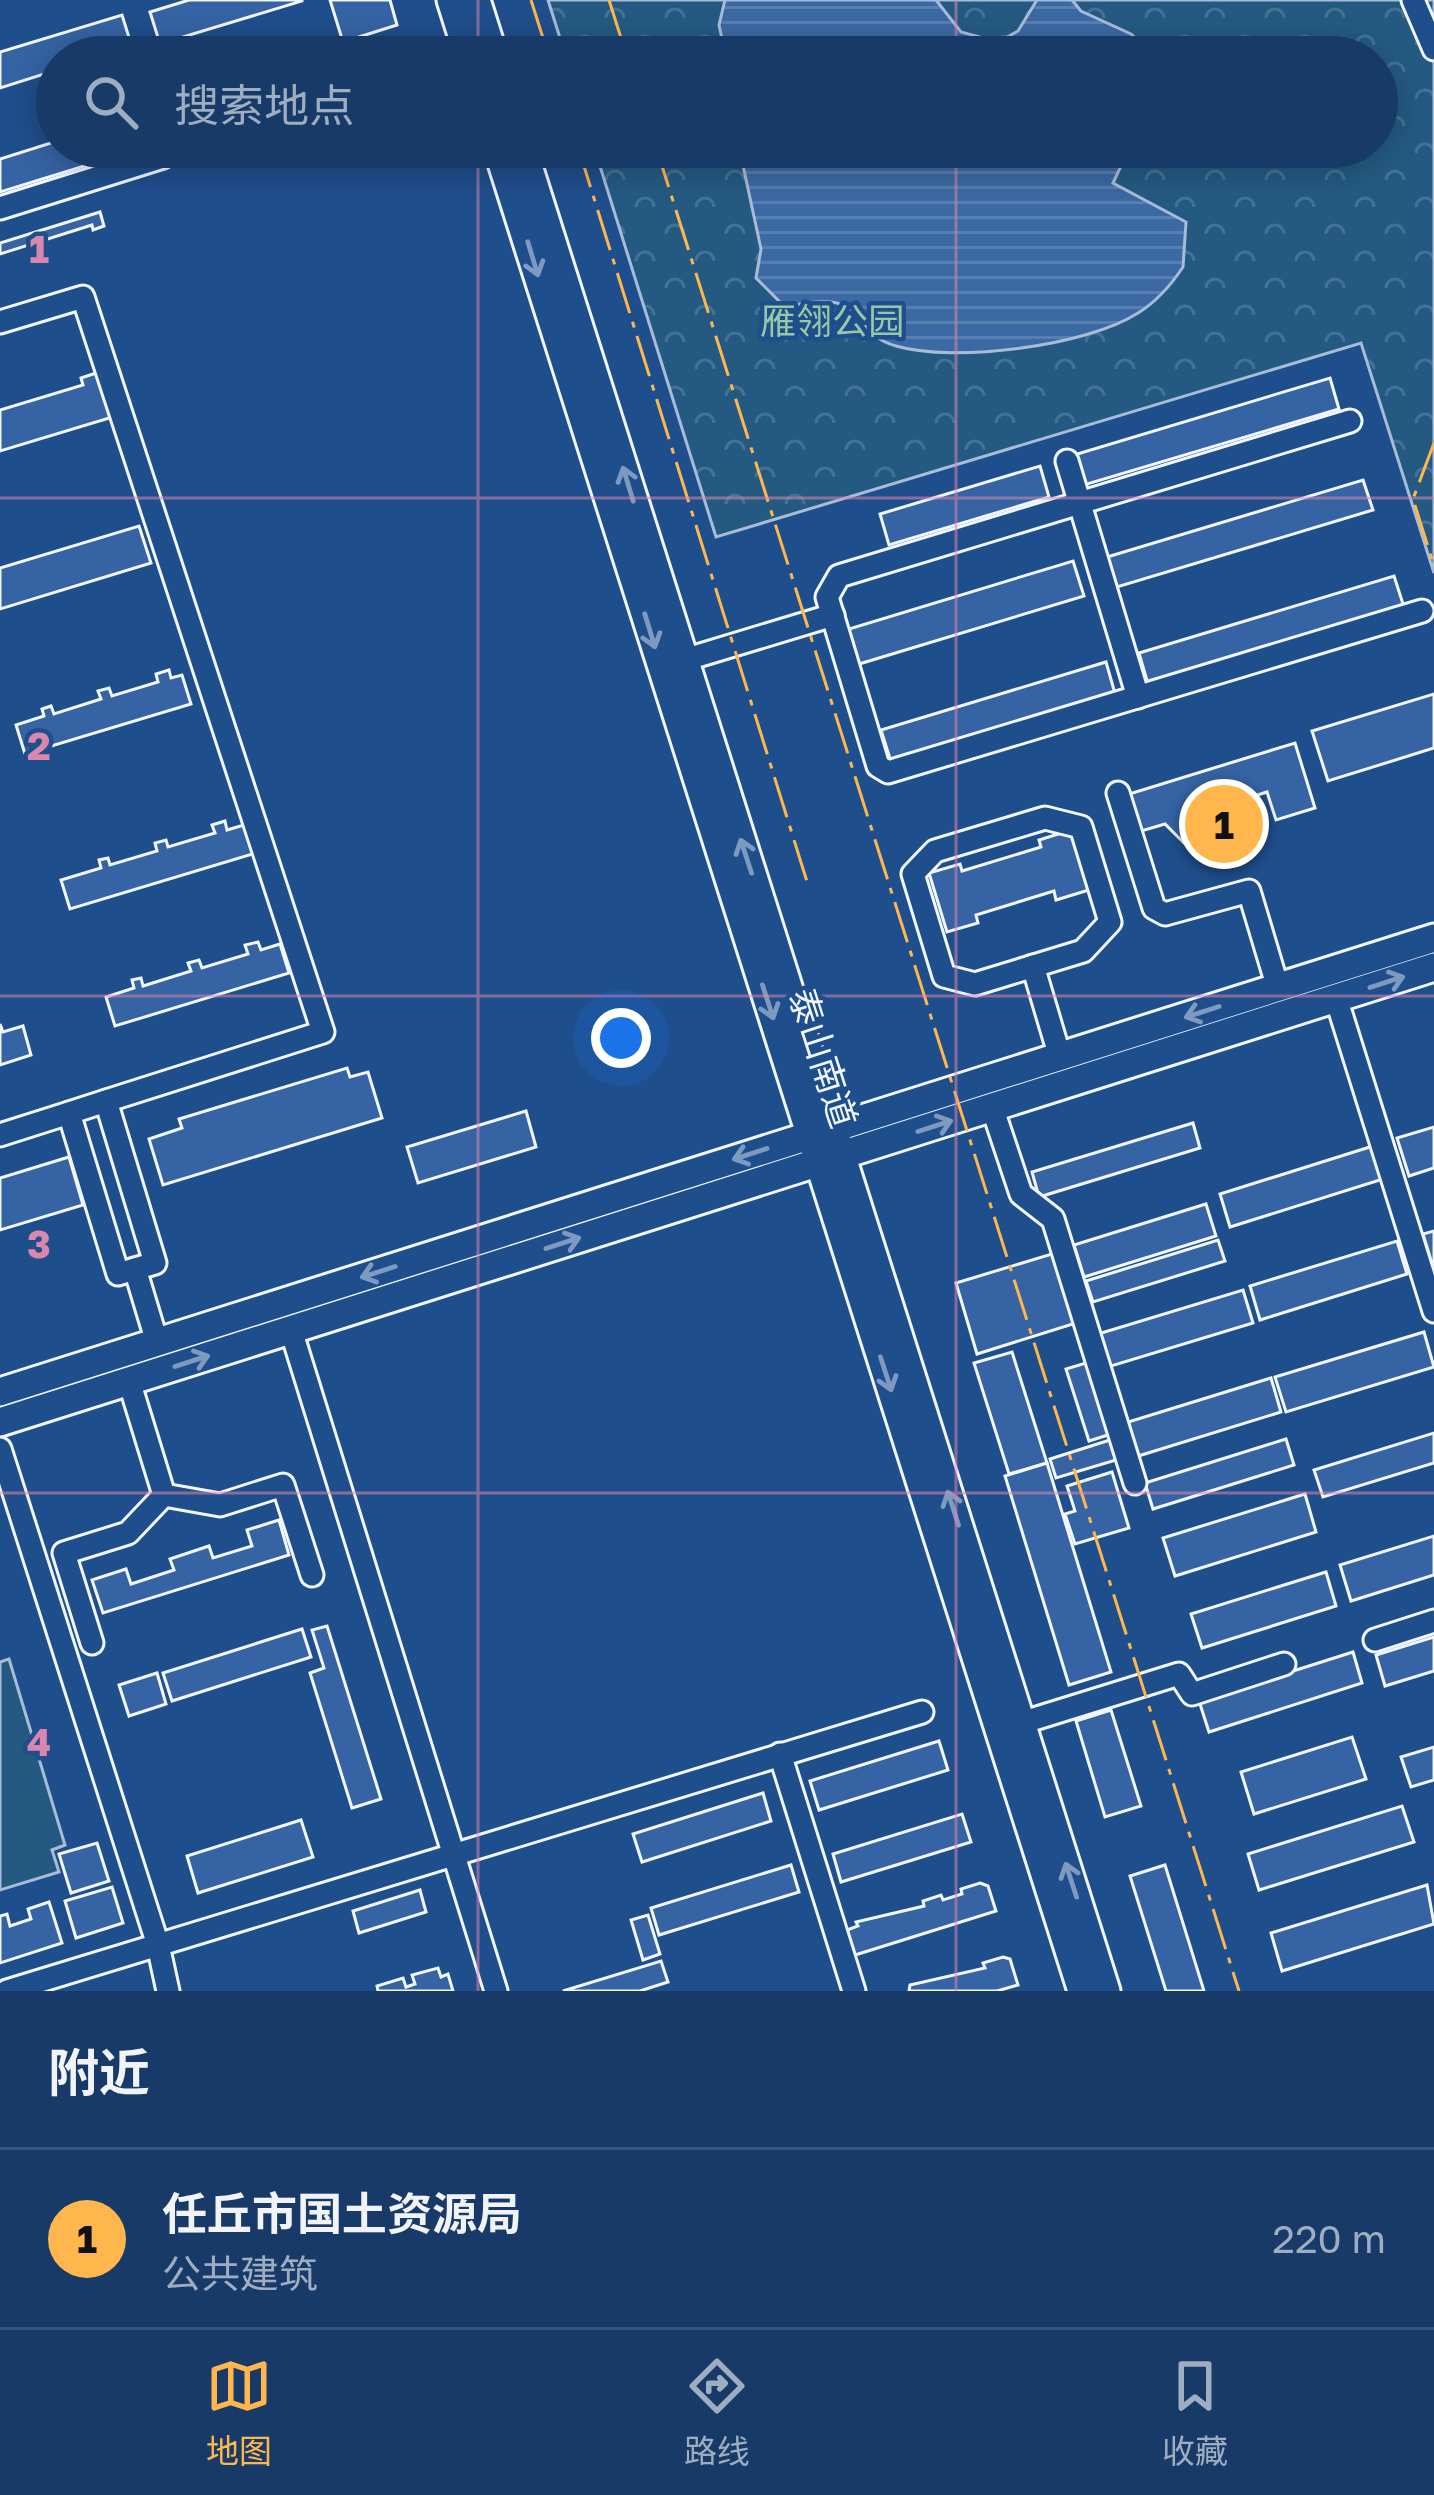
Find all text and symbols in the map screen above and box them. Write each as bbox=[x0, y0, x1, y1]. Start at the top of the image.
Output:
search box bbox=[36, 36, 1398, 168]
icon: search bbox=[78, 69, 144, 135]
text: 搜索地点 bbox=[174, 78, 354, 132]
text: 1 bbox=[29, 225, 49, 272]
one-way arrow bbox=[523, 239, 545, 277]
park label: 雁翎公园 bbox=[760, 299, 904, 342]
one-way arrow bbox=[616, 466, 638, 504]
one-way arrow bbox=[640, 611, 662, 649]
text: 2 bbox=[27, 722, 51, 769]
pin: 1 bbox=[1185, 779, 1263, 869]
one-way arrow bbox=[734, 838, 756, 876]
one-way arrow bbox=[1367, 970, 1405, 992]
one-way arrow bbox=[758, 982, 780, 1020]
street label: 泰山南道 bbox=[781, 983, 866, 1133]
one-way arrow bbox=[1184, 1002, 1222, 1024]
your location bbox=[591, 1008, 651, 1068]
one-way arrow bbox=[915, 1113, 953, 1135]
one-way arrow bbox=[732, 1145, 770, 1167]
text: 3 bbox=[27, 1220, 51, 1267]
one-way arrow bbox=[543, 1231, 581, 1253]
one-way arrow bbox=[360, 1262, 398, 1284]
one-way arrow bbox=[172, 1349, 210, 1371]
one-way arrow bbox=[876, 1354, 898, 1392]
one-way arrow bbox=[941, 1490, 963, 1528]
text: 4 bbox=[27, 1718, 51, 1765]
one-way arrow bbox=[1059, 1861, 1081, 1899]
text: 附近 bbox=[48, 2041, 150, 2102]
text: 任丘市国土资源局 bbox=[162, 2186, 522, 2240]
text: 1 bbox=[77, 2215, 97, 2262]
text: 220 m bbox=[1272, 2215, 1386, 2262]
text: 公共建筑 bbox=[162, 2250, 318, 2297]
tab: 地图 bbox=[206, 2353, 272, 2473]
tab: 路线 bbox=[684, 2353, 750, 2473]
tab: 收藏 bbox=[1162, 2353, 1228, 2473]

